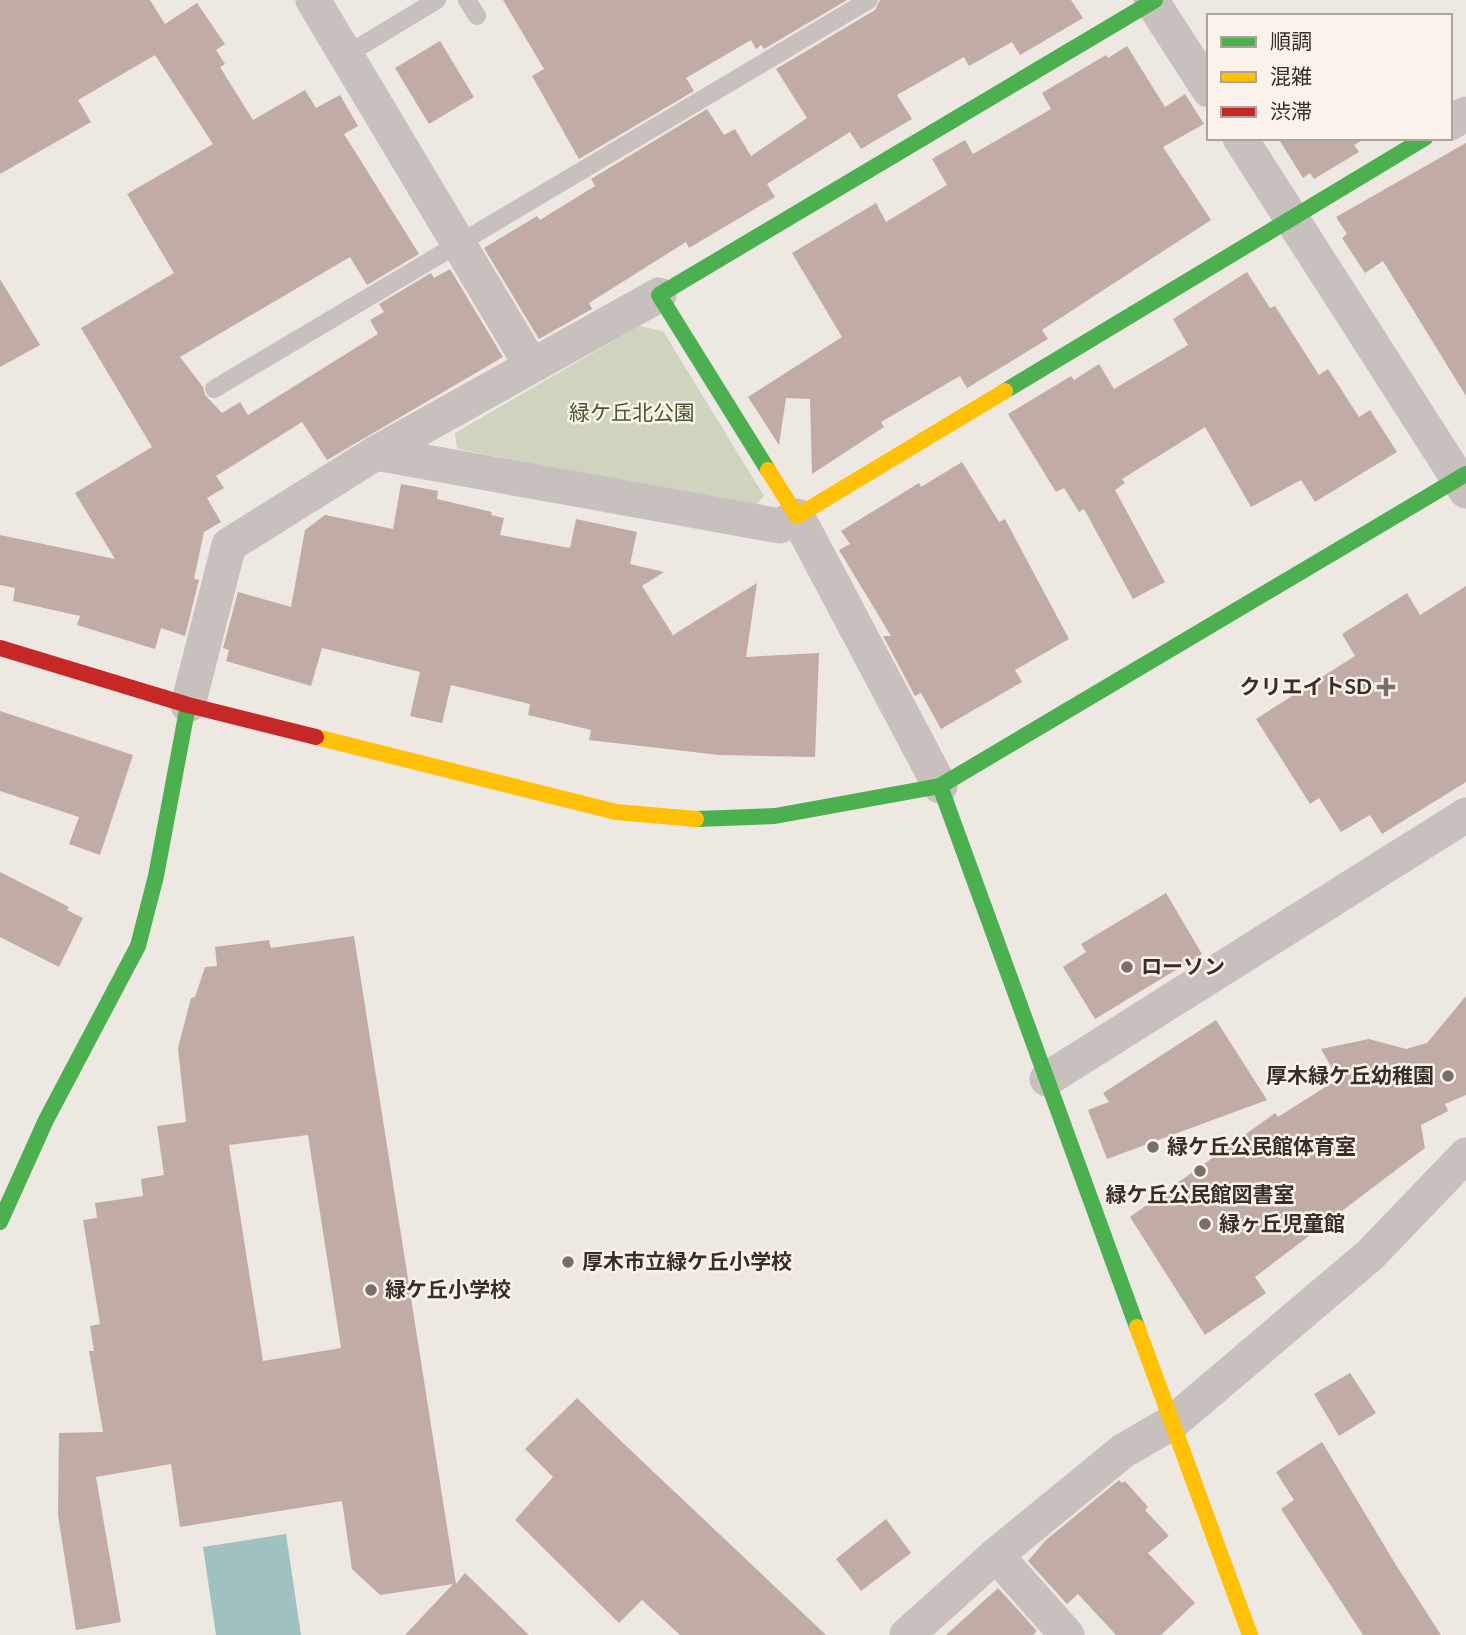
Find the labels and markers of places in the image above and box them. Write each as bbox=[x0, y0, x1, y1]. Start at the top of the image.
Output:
place label: クリエイトSD bbox=[1240, 673, 1372, 698]
marker: クリエイトSD bbox=[1378, 679, 1394, 695]
place label: ローソン bbox=[1141, 953, 1225, 978]
marker: ローソン bbox=[1119, 959, 1135, 975]
place label: 厚木緑ケ丘幼稚園 bbox=[1266, 1062, 1434, 1087]
marker: 厚木緑ケ丘幼稚園 bbox=[1440, 1068, 1456, 1084]
place label: 緑ケ丘公民館体育室 bbox=[1167, 1133, 1356, 1158]
marker: 緑ケ丘公民館体育室 bbox=[1145, 1139, 1161, 1155]
marker: 緑ケ丘公民館図書室 bbox=[1192, 1163, 1208, 1179]
place label: 緑ケ丘公民館図書室 bbox=[1106, 1181, 1295, 1206]
place label: 緑ヶ丘児童館 bbox=[1219, 1210, 1345, 1235]
marker: 緑ヶ丘児童館 bbox=[1197, 1216, 1213, 1232]
place label: 厚木市立緑ケ丘小学校 bbox=[582, 1248, 792, 1273]
marker: 厚木市立緑ケ丘小学校 bbox=[560, 1254, 576, 1270]
place label: 緑ケ丘小学校 bbox=[385, 1276, 511, 1301]
marker: 緑ケ丘小学校 bbox=[363, 1282, 379, 1298]

